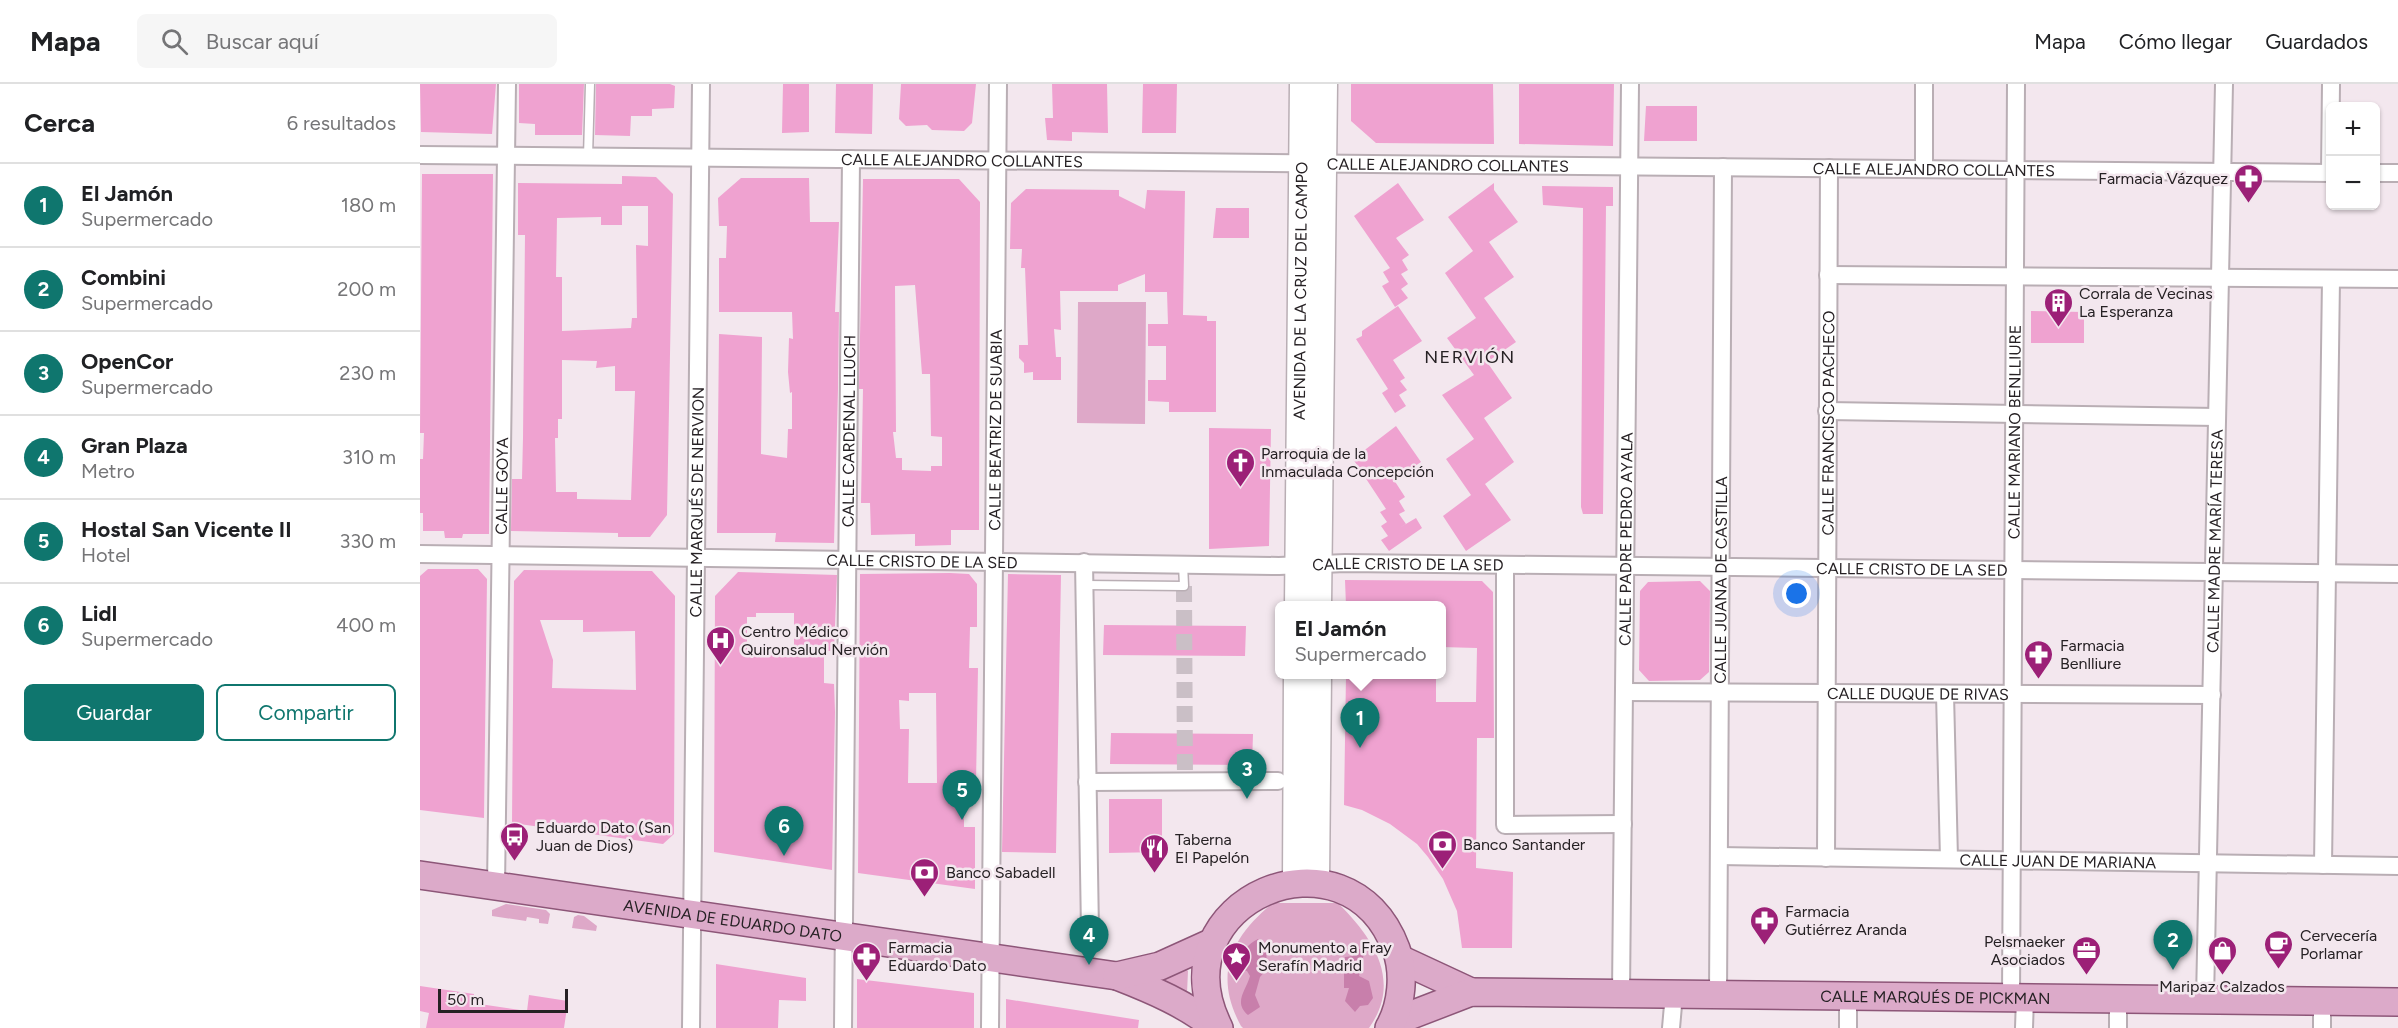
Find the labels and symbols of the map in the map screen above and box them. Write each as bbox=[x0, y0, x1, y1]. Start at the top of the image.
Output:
street label: CALLE ALEJANDRO COLLANTES bbox=[841, 149, 1083, 171]
street label: CALLE ALEJANDRO COLLANTES bbox=[1327, 154, 1569, 175]
street label: CALLE ALEJANDRO COLLANTES bbox=[1813, 159, 2055, 180]
street label: AVENIDA DE LA CRUZ DEL CAMPO bbox=[1289, 162, 1311, 420]
pharmacy icon: Farmacia Vázquez bbox=[2233, 162, 2265, 204]
place label: Farmacia Vázquez bbox=[2098, 169, 2228, 188]
place label: Corrala de Vecinas La Esperanza bbox=[2079, 284, 2213, 321]
building icon: Corrala de Vecinas La Esperanza bbox=[2042, 286, 2074, 328]
street label: CALLE FRANCISCO PACHECO bbox=[1818, 311, 1838, 535]
street label: CALLE MARIANO BENLLIURE bbox=[2004, 325, 2024, 539]
street label: CALLE BEATRIZ DE SUABIA bbox=[985, 329, 1005, 531]
street label: CALLE CARDENAL LLUCH bbox=[838, 335, 859, 527]
district label: NERVIÓN bbox=[1424, 346, 1516, 368]
street label: CALLE MARQUÉS DE NERVION bbox=[686, 387, 707, 617]
street label: CALLE MADRE MARÍA TERESA bbox=[2203, 429, 2226, 653]
street label: CALLE PADRE PEDRO AYALA bbox=[1615, 432, 1636, 646]
street label: CALLE GOYA bbox=[491, 437, 512, 535]
place label: Parroquia de la Inmaculada Concepción bbox=[1261, 444, 1434, 481]
church icon: Parroquia de la Inmaculada Concepción bbox=[1224, 446, 1256, 488]
street label: CALLE JUANA DE CASTILLA bbox=[1710, 476, 1731, 684]
street label: CALLE CRISTO DE LA SED bbox=[826, 550, 1018, 572]
street label: CALLE CRISTO DE LA SED bbox=[1312, 553, 1504, 574]
street label: CALLE CRISTO DE LA SED bbox=[1816, 558, 2008, 579]
your location bbox=[1782, 579, 1811, 608]
place label: Centro Médico Quironsalud Nervión bbox=[741, 622, 888, 659]
hospital icon: Centro Médico Quironsalud Nervión bbox=[704, 624, 736, 666]
place label: Farmacia Benlliure bbox=[2060, 636, 2124, 673]
pharmacy icon: Farmacia Benlliure bbox=[2023, 638, 2055, 680]
street label: CALLE DUQUE DE RIVAS bbox=[1827, 684, 2009, 703]
pin: 1 bbox=[1340, 698, 1380, 748]
pin: 3 bbox=[1228, 750, 1266, 799]
pin: 5 bbox=[942, 770, 982, 820]
pin: 6 bbox=[764, 806, 804, 856]
place label: Eduardo Dato (San Juan de Dios) bbox=[536, 818, 671, 855]
bus stop icon: Eduardo Dato (San Juan de Dios) bbox=[499, 820, 531, 862]
bank icon: Banco Santander bbox=[1426, 828, 1458, 870]
place label: Taberna El Papelón bbox=[1175, 830, 1249, 867]
restaurant icon: Taberna El Papelón bbox=[1138, 832, 1170, 874]
place label: Banco Santander bbox=[1463, 835, 1586, 854]
street label: CALLE JUAN DE MARIANA bbox=[1960, 850, 2157, 872]
bank icon: Banco Sabadell bbox=[909, 856, 941, 898]
place label: Banco Sabadell bbox=[946, 863, 1055, 882]
street label: AVENIDA DE EDUARDO DATO bbox=[622, 895, 843, 946]
place label: Farmacia Gutiérrez Aranda bbox=[1785, 902, 1907, 939]
pharmacy icon: Farmacia Gutiérrez Aranda bbox=[1748, 904, 1780, 946]
pin: 4 bbox=[1070, 916, 1108, 965]
pin: 2 bbox=[2154, 920, 2192, 970]
place label: Cervecería Porlamar bbox=[2300, 926, 2377, 963]
cafe icon: Cervecería Porlamar bbox=[2263, 928, 2295, 970]
place label: Pelsmaeker Asociados bbox=[1984, 932, 2066, 969]
office icon: Pelsmaeker Asociados bbox=[2070, 934, 2102, 976]
shop icon: Maripaz Calzados bbox=[2206, 934, 2238, 976]
place label: Farmacia Eduardo Dato bbox=[888, 938, 986, 975]
place label: Monumento a Fray Serafín Madrid bbox=[1258, 938, 1392, 975]
pharmacy icon: Farmacia Eduardo Dato bbox=[851, 940, 883, 982]
place icon: Monumento a Fray Serafín Madrid bbox=[1221, 940, 1253, 982]
place label: Maripaz Calzados bbox=[2159, 977, 2285, 996]
scale bar bbox=[438, 986, 568, 1014]
street label: CALLE MARQUÉS DE PICKMAN bbox=[1820, 986, 2051, 1008]

